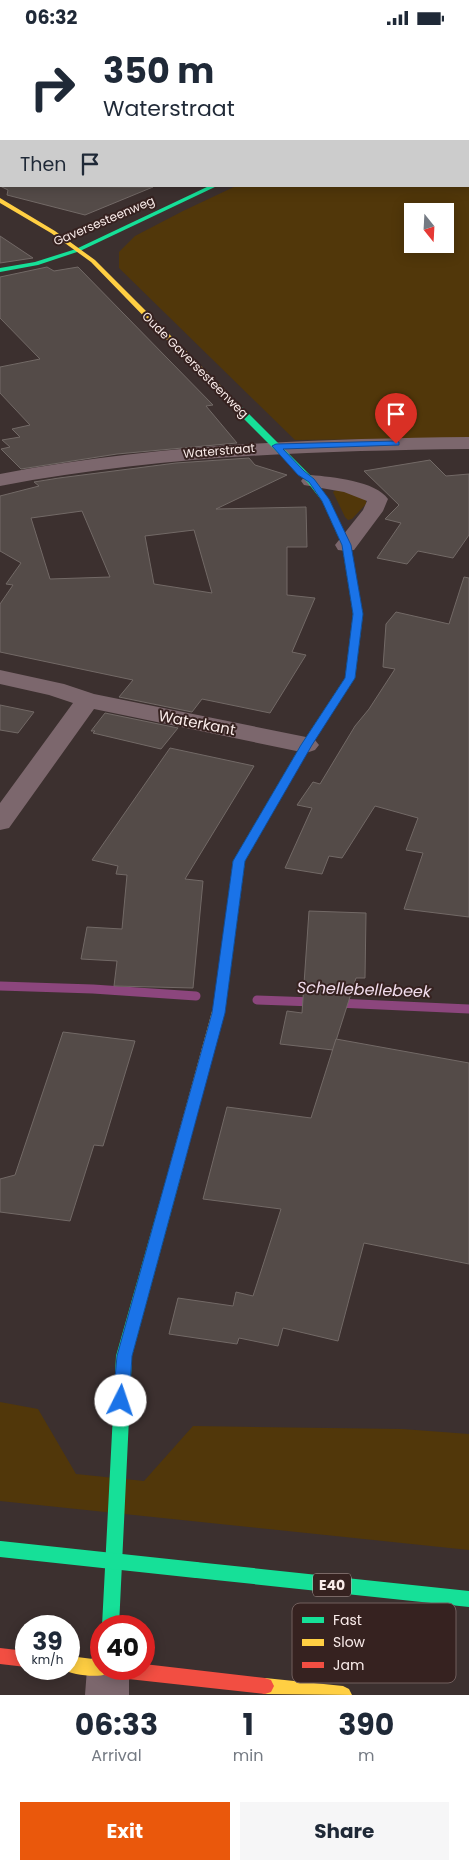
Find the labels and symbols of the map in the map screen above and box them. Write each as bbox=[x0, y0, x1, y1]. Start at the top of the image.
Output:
street label: Gaversesteenweg bbox=[51, 192, 157, 250]
north arrow bbox=[404, 203, 454, 253]
street label: Oude Gaversesteenweg bbox=[138, 308, 252, 422]
pin bbox=[375, 393, 417, 444]
street label: Waterstraat bbox=[182, 439, 255, 462]
street label: Waterkant bbox=[157, 705, 237, 740]
water label: Schellebellebeek bbox=[296, 976, 432, 1003]
position arrow bbox=[94, 1374, 146, 1426]
road number: E40 bbox=[313, 1573, 351, 1597]
legend bbox=[292, 1603, 456, 1683]
text: Fast bbox=[333, 1610, 362, 1630]
speed limit sign: 40 bbox=[90, 1615, 155, 1680]
text: Slow bbox=[333, 1632, 366, 1652]
text: Jam bbox=[333, 1655, 364, 1675]

